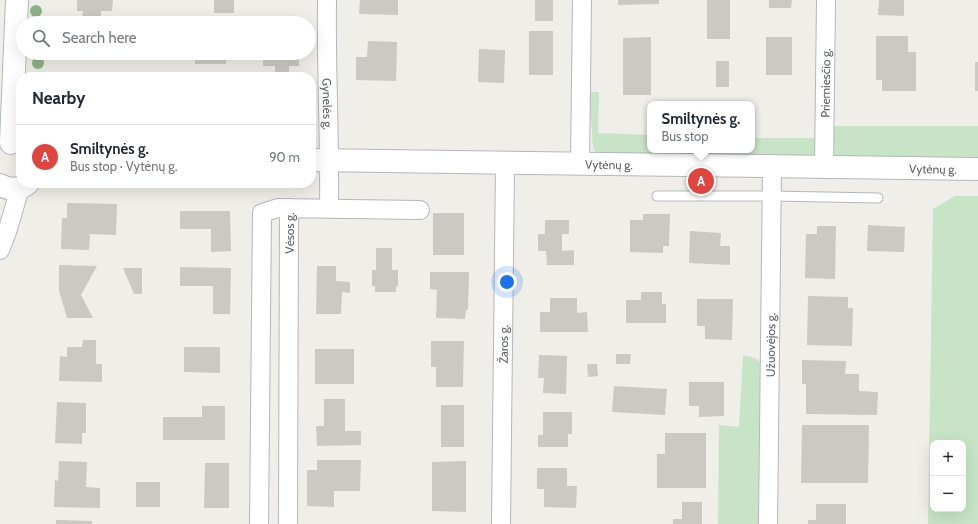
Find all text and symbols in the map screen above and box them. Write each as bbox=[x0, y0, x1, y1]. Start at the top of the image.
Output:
search box bbox=[16, 16, 316, 60]
icon: search bbox=[30, 27, 52, 49]
text: Search here bbox=[62, 29, 137, 47]
street label: Priemiesčio g. bbox=[817, 48, 833, 118]
street label: Gynelės g. bbox=[320, 78, 336, 130]
text: Nearby bbox=[32, 88, 85, 108]
popup bbox=[647, 101, 755, 153]
text: Smiltynės g. bbox=[662, 110, 740, 128]
text: Bus stop bbox=[662, 128, 708, 144]
text: Smiltynės g. bbox=[70, 140, 149, 158]
text: A bbox=[41, 149, 49, 165]
text: 90 m bbox=[269, 149, 300, 165]
street label: Vytėnų g. bbox=[585, 156, 633, 172]
text: Bus stop · Vytėnų g. bbox=[70, 158, 177, 174]
street label: Vytėnų g. bbox=[909, 161, 957, 176]
pin: A bbox=[688, 166, 714, 196]
street label: Vėsos g. bbox=[281, 212, 296, 254]
your location bbox=[497, 272, 517, 292]
street label: Užuovėjos g. bbox=[762, 313, 778, 377]
street label: Žaros g. bbox=[495, 325, 511, 363]
map controls bbox=[930, 440, 966, 512]
button: + bbox=[930, 440, 966, 476]
button: − bbox=[930, 476, 966, 512]

